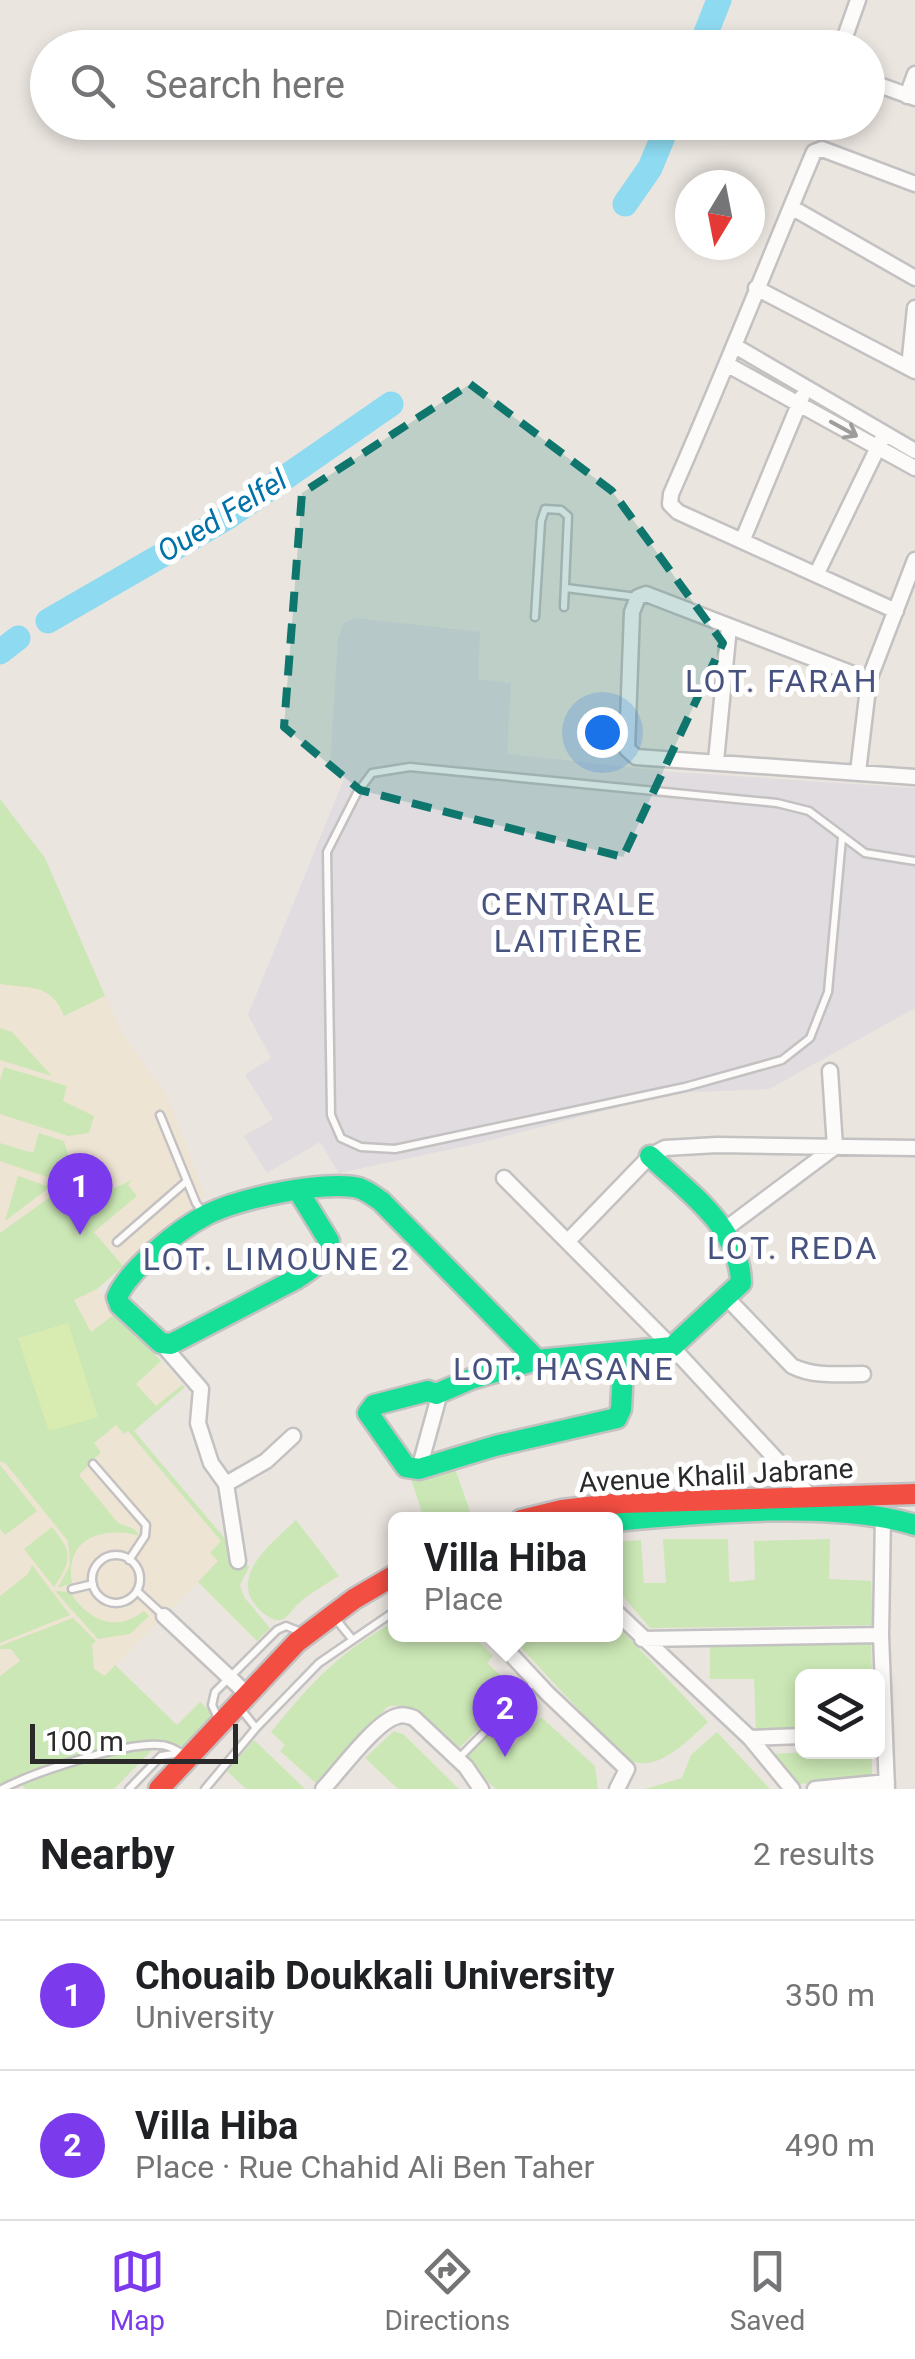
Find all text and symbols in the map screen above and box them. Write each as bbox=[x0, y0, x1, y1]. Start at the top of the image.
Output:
search box bbox=[30, 30, 885, 140]
icon: search bbox=[65, 58, 120, 113]
text: Search here bbox=[145, 63, 345, 107]
north arrow bbox=[675, 170, 765, 260]
one-way arrow bbox=[829, 419, 858, 439]
water label: Oued Felfel bbox=[151, 462, 294, 569]
district label: LOT. FARAH bbox=[685, 662, 879, 700]
your location bbox=[577, 707, 628, 758]
district label: CENTRALE LAITIÈRE bbox=[481, 885, 657, 960]
pin: 1 bbox=[48, 1152, 112, 1235]
district label: LOT. REDA bbox=[707, 1229, 879, 1267]
district label: LOT. LIMOUNE 2 bbox=[143, 1240, 411, 1278]
district label: LOT. HASANE bbox=[453, 1350, 675, 1388]
street label: Avenue Khalil Jabrane bbox=[578, 1452, 854, 1499]
popup bbox=[388, 1512, 623, 1642]
text: Villa Hiba bbox=[424, 1536, 587, 1580]
text: Place bbox=[424, 1580, 503, 1618]
map controls bbox=[795, 1669, 885, 1759]
button: layers bbox=[795, 1669, 885, 1759]
pin: 2 bbox=[472, 1674, 538, 1757]
scale bar bbox=[30, 1719, 238, 1764]
text: 100 m bbox=[45, 1725, 124, 1758]
text: Nearby bbox=[40, 1830, 175, 1879]
text: 2 results bbox=[753, 1835, 875, 1873]
text: Chouaib Doukkali University bbox=[135, 1954, 614, 1998]
text: 1 bbox=[63, 1976, 82, 2014]
text: 350 m bbox=[785, 1976, 875, 2014]
text: University bbox=[135, 1998, 274, 2036]
text: Villa Hiba bbox=[135, 2104, 298, 2148]
text: 2 bbox=[63, 2126, 82, 2164]
text: 490 m bbox=[785, 2126, 875, 2164]
text: Place · Rue Chahid Ali Ben Taher bbox=[135, 2148, 594, 2186]
tab: Map bbox=[110, 2244, 165, 2337]
tab: Directions bbox=[384, 2244, 510, 2337]
tab: Saved bbox=[730, 2244, 805, 2337]

